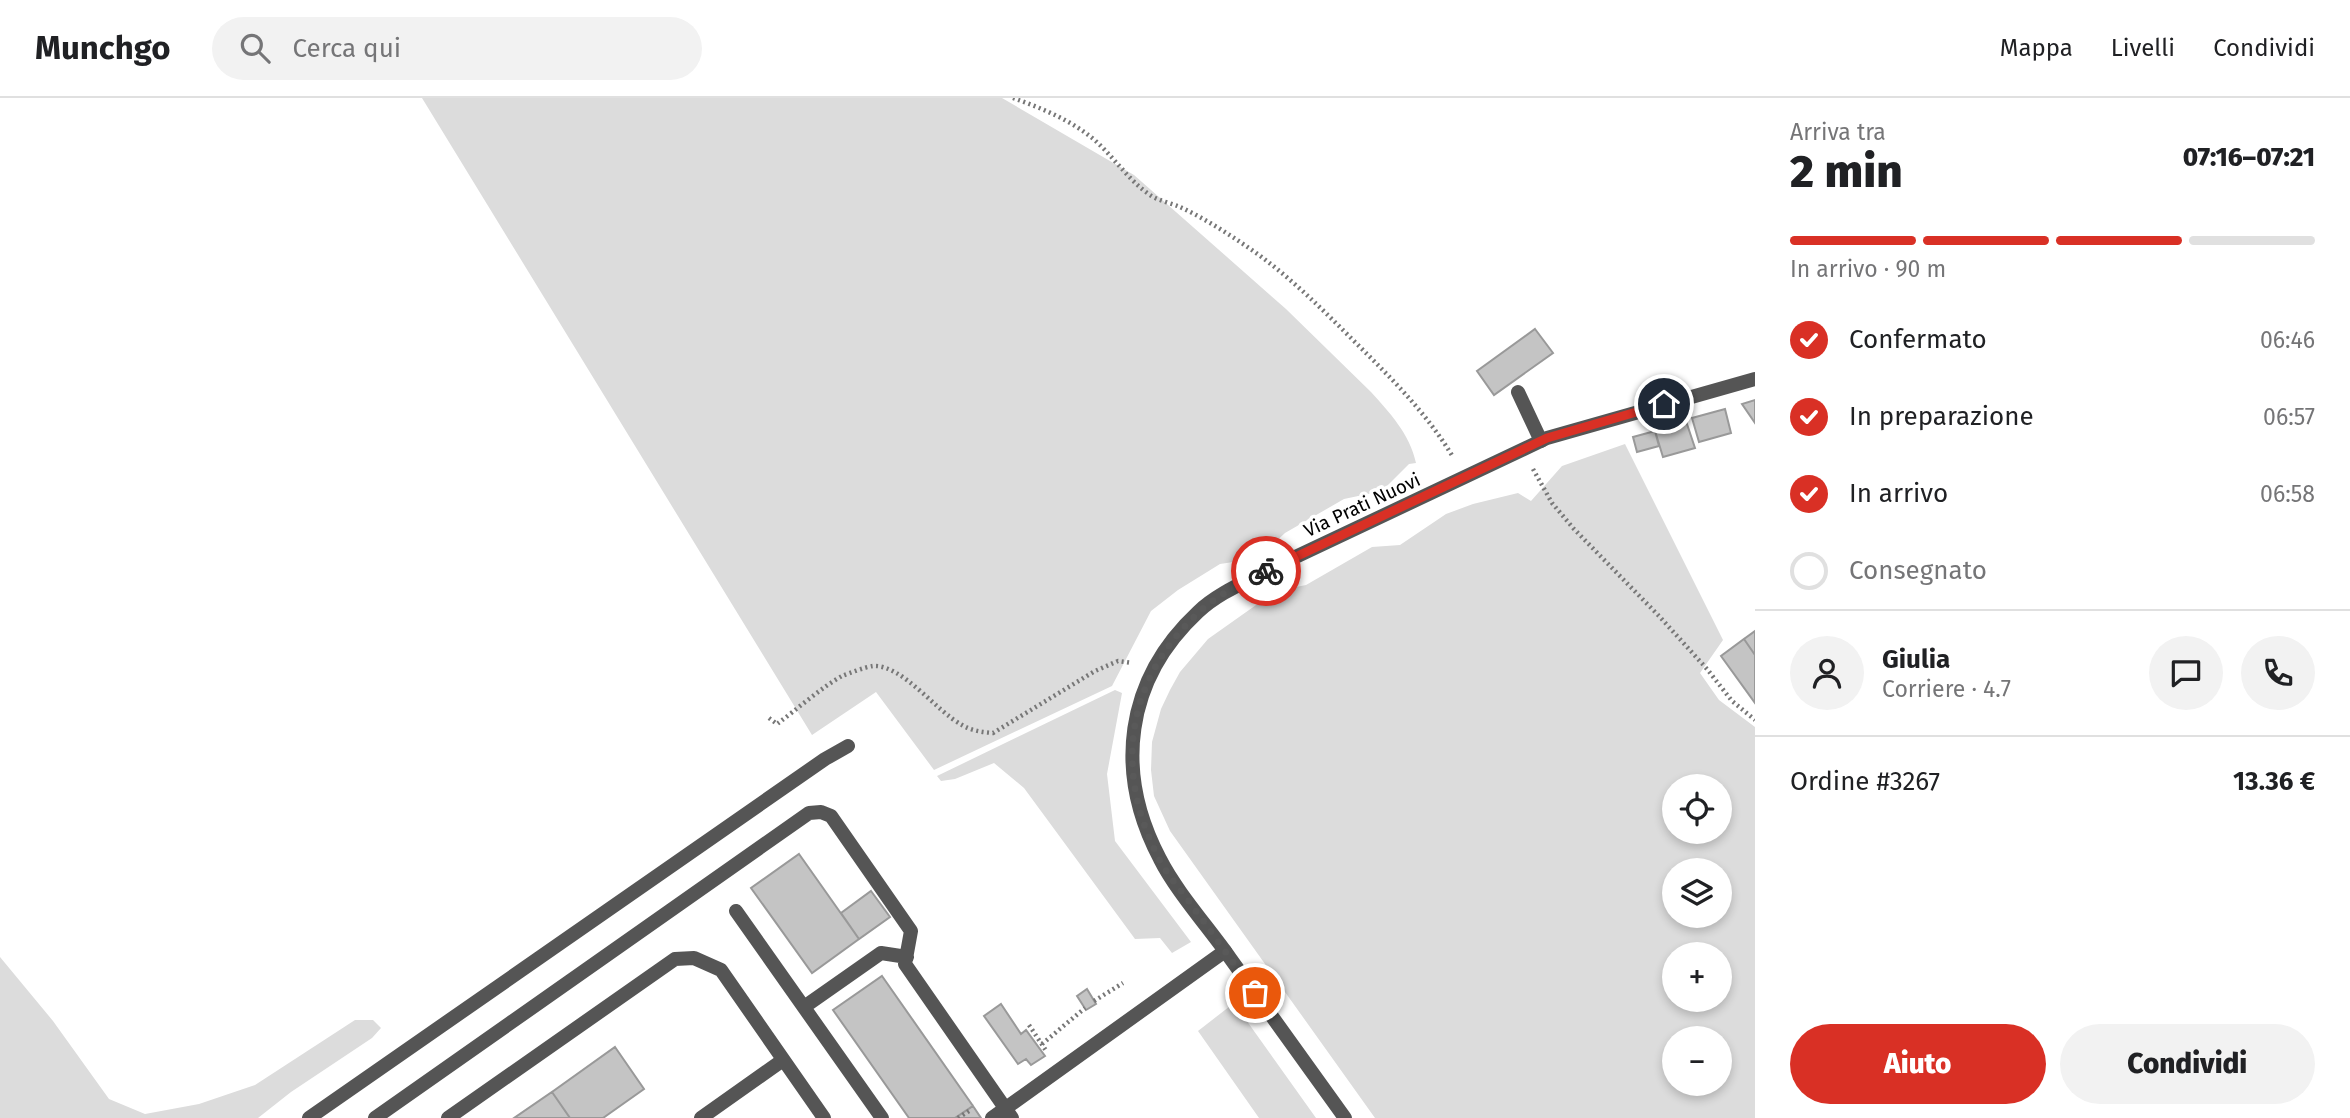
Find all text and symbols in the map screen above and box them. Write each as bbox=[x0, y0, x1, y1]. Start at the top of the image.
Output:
search box bbox=[212, 17, 702, 80]
text: Munchgo bbox=[35, 28, 170, 68]
icon: search bbox=[236, 29, 274, 67]
text: Cerca qui bbox=[292, 33, 401, 64]
text: Mappa bbox=[2000, 34, 2073, 62]
text: Livelli bbox=[2111, 34, 2175, 62]
text: Condividi bbox=[2213, 34, 2315, 62]
text: Arriva tra bbox=[1790, 118, 1886, 146]
text: 07:16–07:21 bbox=[2183, 142, 2315, 173]
text: 2 min bbox=[1790, 144, 1903, 199]
text: In arrivo · 90 m bbox=[1790, 255, 1946, 283]
icon: check bbox=[1790, 321, 1828, 359]
text: Confermato bbox=[1849, 324, 1987, 355]
text: 06:46 bbox=[2260, 326, 2315, 354]
pin bbox=[1634, 374, 1694, 434]
icon: home bbox=[1645, 385, 1683, 423]
icon: check bbox=[1790, 398, 1828, 436]
text: In preparazione bbox=[1849, 401, 2034, 432]
text: 06:57 bbox=[2263, 403, 2315, 431]
street label: Via Prati Nuovi bbox=[1300, 468, 1424, 542]
icon: check bbox=[1790, 475, 1828, 513]
text: In arrivo bbox=[1849, 478, 1948, 509]
text: 06:58 bbox=[2260, 480, 2315, 508]
courier bbox=[1231, 536, 1301, 606]
icon: bike bbox=[1247, 552, 1285, 590]
text: Consegnato bbox=[1849, 555, 1987, 586]
button: person bbox=[1790, 636, 1864, 710]
button: chat bbox=[2149, 636, 2223, 710]
button: phone bbox=[2241, 636, 2315, 710]
text: Giulia bbox=[1882, 644, 1950, 675]
text: Corriere · 4.7 bbox=[1882, 675, 2011, 703]
text: Ordine #3267 bbox=[1790, 766, 1940, 797]
text: 13.36 € bbox=[2233, 766, 2315, 797]
map controls bbox=[1662, 774, 1732, 1096]
button: locate bbox=[1662, 774, 1732, 844]
button: layers bbox=[1662, 858, 1732, 928]
button: + bbox=[1662, 942, 1732, 1012]
pin bbox=[1225, 963, 1285, 1023]
icon: bag bbox=[1236, 974, 1274, 1012]
button: Aiuto bbox=[1790, 1024, 2046, 1104]
button: Condividi bbox=[2060, 1024, 2315, 1104]
button: − bbox=[1662, 1026, 1732, 1096]

